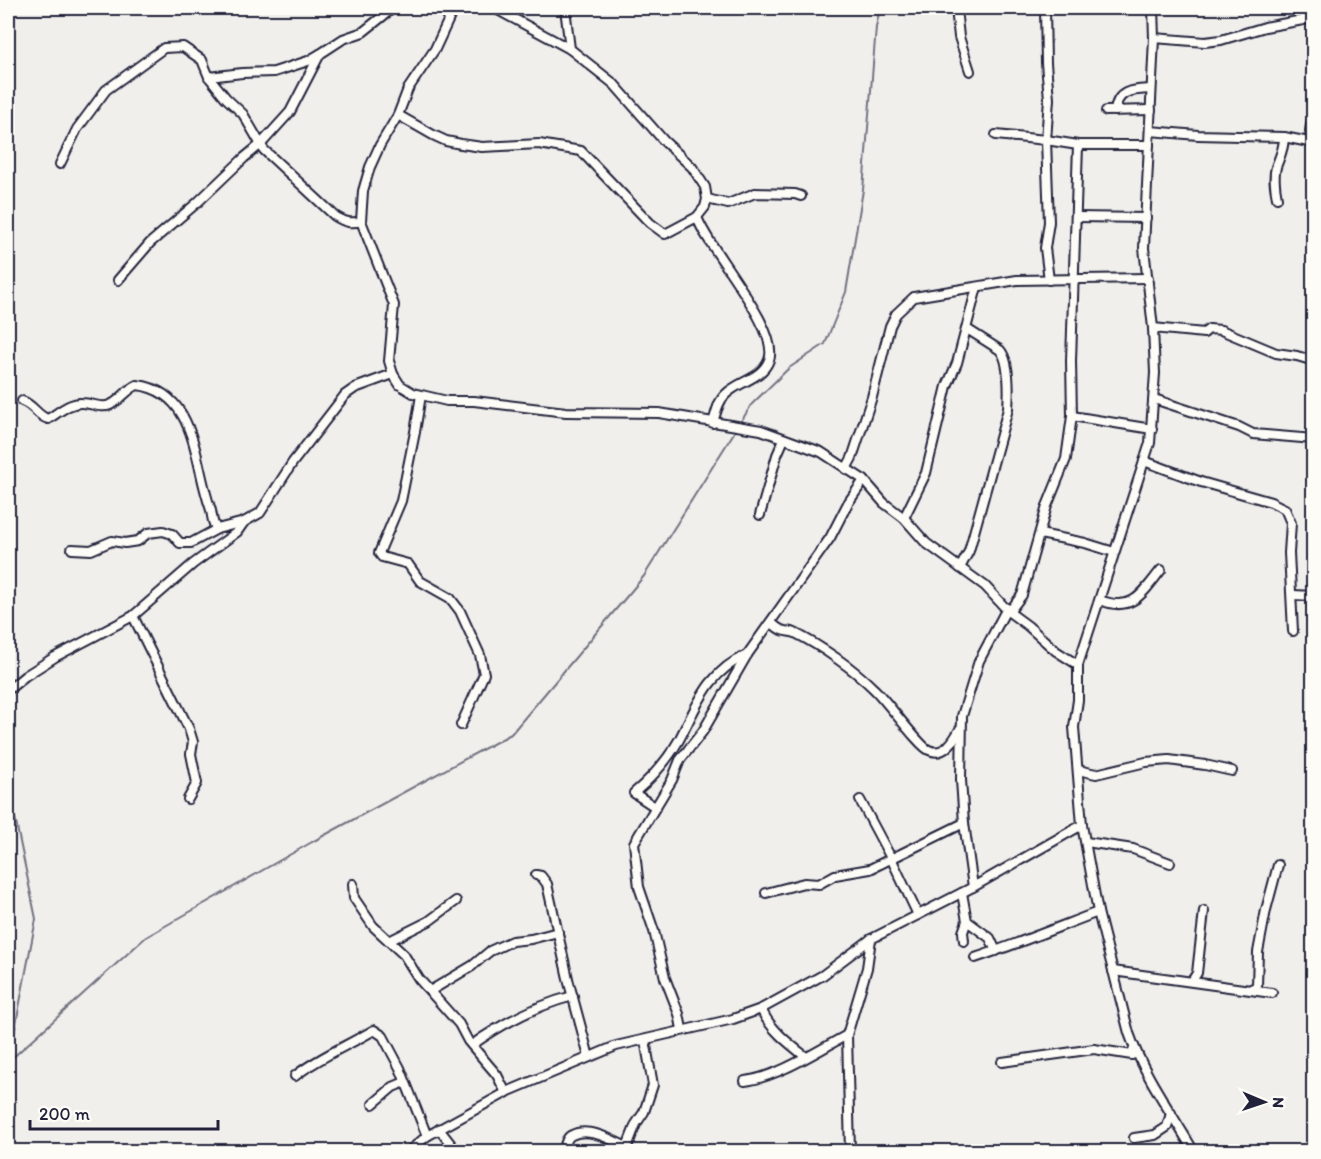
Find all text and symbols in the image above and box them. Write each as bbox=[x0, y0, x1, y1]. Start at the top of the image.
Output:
north arrow bbox=[1234, 1072, 1294, 1132]
scale bar bbox=[30, 1093, 218, 1131]
text: N bbox=[1269, 1097, 1288, 1108]
text: 200 m bbox=[39, 1103, 90, 1125]

